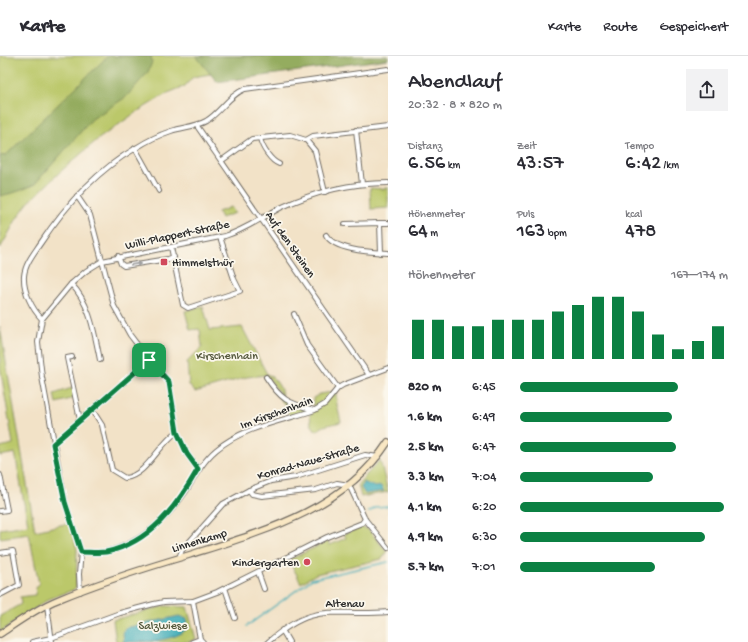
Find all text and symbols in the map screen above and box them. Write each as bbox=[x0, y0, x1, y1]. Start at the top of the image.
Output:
text: Karte bbox=[20, 16, 65, 39]
text: Karte bbox=[548, 19, 581, 36]
text: Route bbox=[603, 19, 637, 36]
text: Gespeichert bbox=[659, 19, 728, 36]
button: share bbox=[686, 69, 728, 111]
text: Abendlauf bbox=[408, 70, 501, 96]
text: 20:32 · 8 × 820 m bbox=[408, 98, 502, 113]
text: Distanz bbox=[408, 141, 442, 153]
text: Zeit bbox=[517, 141, 536, 153]
text: Tempo bbox=[625, 141, 654, 153]
text: 6.56 bbox=[408, 153, 445, 176]
text: 43:57 bbox=[517, 153, 564, 176]
text: 6:42 bbox=[625, 153, 661, 176]
text: km bbox=[445, 160, 460, 172]
text: /km bbox=[661, 160, 679, 172]
street label: Auf den Steinen bbox=[261, 209, 318, 281]
text: Höhenmeter bbox=[408, 209, 464, 221]
text: Puls bbox=[517, 209, 534, 221]
text: kcal bbox=[625, 209, 643, 221]
street label: Willi-Plappert-Straße bbox=[124, 218, 232, 254]
text: 64 bbox=[408, 221, 428, 244]
text: 163 bbox=[517, 221, 545, 244]
text: 478 bbox=[625, 221, 656, 244]
text: m bbox=[428, 228, 438, 240]
text: bpm bbox=[545, 228, 567, 240]
marker: Himmelsthür bbox=[159, 257, 169, 267]
place label: Himmelsthür bbox=[172, 257, 235, 271]
one-way arrow bbox=[130, 261, 142, 267]
text: Höhenmeter bbox=[408, 268, 475, 283]
text: 167–174 m bbox=[671, 268, 728, 283]
pin bbox=[132, 343, 166, 377]
icon: arrive bbox=[138, 349, 160, 371]
park label: Kirschenhain bbox=[196, 350, 258, 364]
text: 820 m bbox=[408, 380, 441, 395]
text: 6:45 bbox=[472, 380, 496, 395]
street label: Im Kirschenhain bbox=[239, 394, 315, 433]
text: 1.6 km bbox=[408, 410, 442, 425]
text: 6:49 bbox=[472, 410, 495, 425]
text: 2.5 km bbox=[408, 440, 443, 455]
text: 6:47 bbox=[472, 440, 496, 455]
street label: Konrad-Naue-Straße bbox=[256, 441, 362, 484]
text: 3.3 km bbox=[408, 470, 444, 485]
text: 7:04 bbox=[472, 470, 496, 485]
text: 4.1 km bbox=[408, 500, 442, 515]
text: 6:20 bbox=[472, 500, 496, 515]
street label: Linnenkamp bbox=[170, 527, 229, 557]
text: 4.9 km bbox=[408, 530, 443, 545]
text: 6:30 bbox=[472, 530, 497, 545]
place label: Kindergarten bbox=[232, 557, 299, 571]
marker: Kindergarten bbox=[302, 557, 312, 567]
text: 5.7 km bbox=[408, 560, 444, 575]
text: 7:01 bbox=[472, 560, 495, 575]
street label: Altenau bbox=[326, 598, 365, 612]
park label: Salzwiese bbox=[139, 620, 188, 634]

